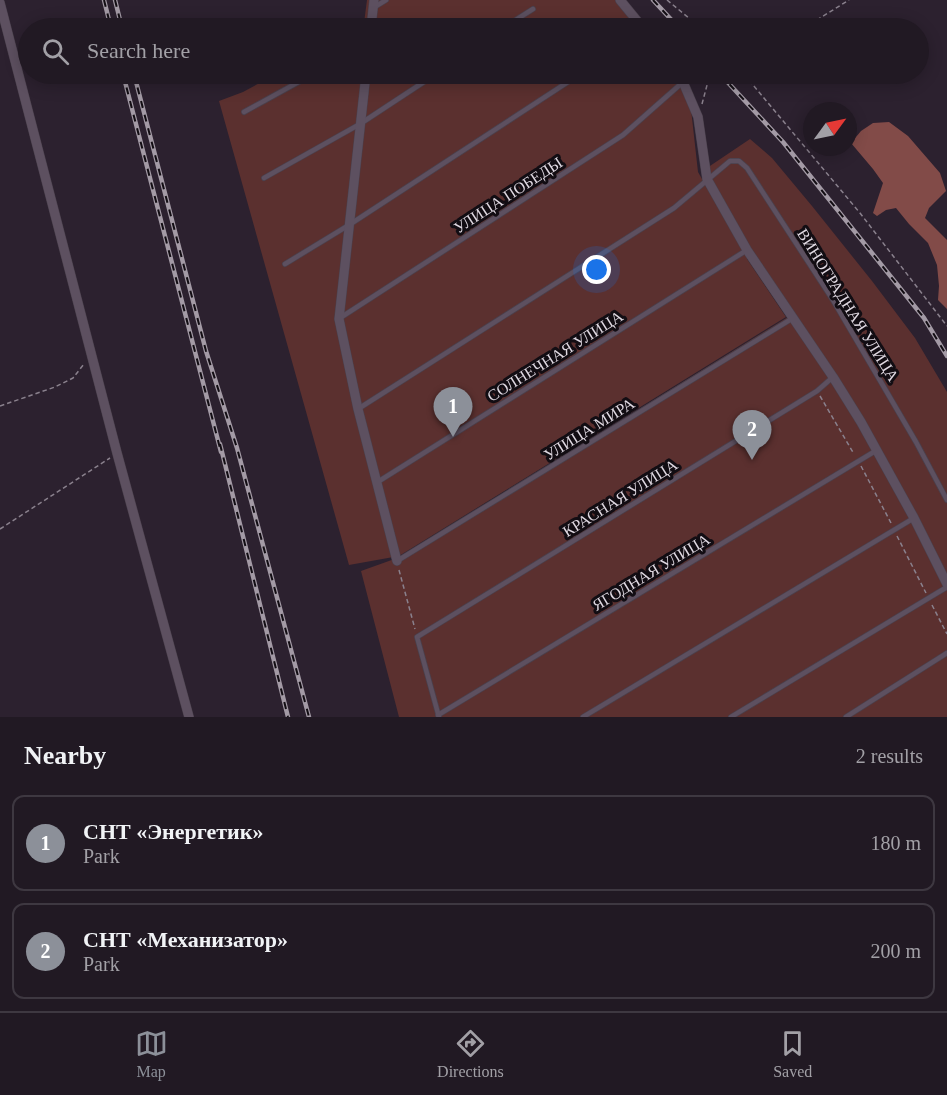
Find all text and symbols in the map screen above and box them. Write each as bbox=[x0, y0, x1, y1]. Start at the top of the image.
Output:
search box bbox=[18, 18, 929, 84]
icon: search bbox=[39, 35, 72, 68]
text: Search here bbox=[87, 38, 190, 63]
north arrow bbox=[803, 102, 857, 156]
street label: УЛИЦА ПОБЕДЫ bbox=[451, 154, 566, 237]
street label: ВИНОГРАДНАЯ УЛИЦА bbox=[793, 226, 902, 385]
your location bbox=[582, 255, 611, 284]
street label: СОЛНЕЧНАЯ УЛИЦА bbox=[484, 307, 627, 406]
pin: 1 bbox=[434, 388, 472, 437]
street label: УЛИЦА МИРА bbox=[541, 394, 638, 464]
pin: 2 bbox=[732, 410, 771, 460]
street label: КРАСНАЯ УЛИЦА bbox=[560, 456, 681, 541]
street label: ЯГОДНАЯ УЛИЦА bbox=[589, 530, 714, 615]
text: Nearby bbox=[24, 741, 106, 770]
text: 2 results bbox=[856, 745, 923, 767]
text: СНТ «Энергетик» bbox=[83, 819, 263, 844]
text: 1 bbox=[41, 832, 51, 854]
text: 180 m bbox=[870, 832, 921, 854]
text: Park bbox=[83, 845, 120, 867]
text: СНТ «Механизатор» bbox=[83, 927, 288, 952]
text: 2 bbox=[41, 940, 51, 962]
text: 200 m bbox=[870, 940, 921, 962]
text: Park bbox=[83, 953, 120, 975]
tab: Map bbox=[135, 1027, 168, 1081]
tab: Directions bbox=[437, 1027, 504, 1081]
tab: Saved bbox=[773, 1027, 812, 1081]

